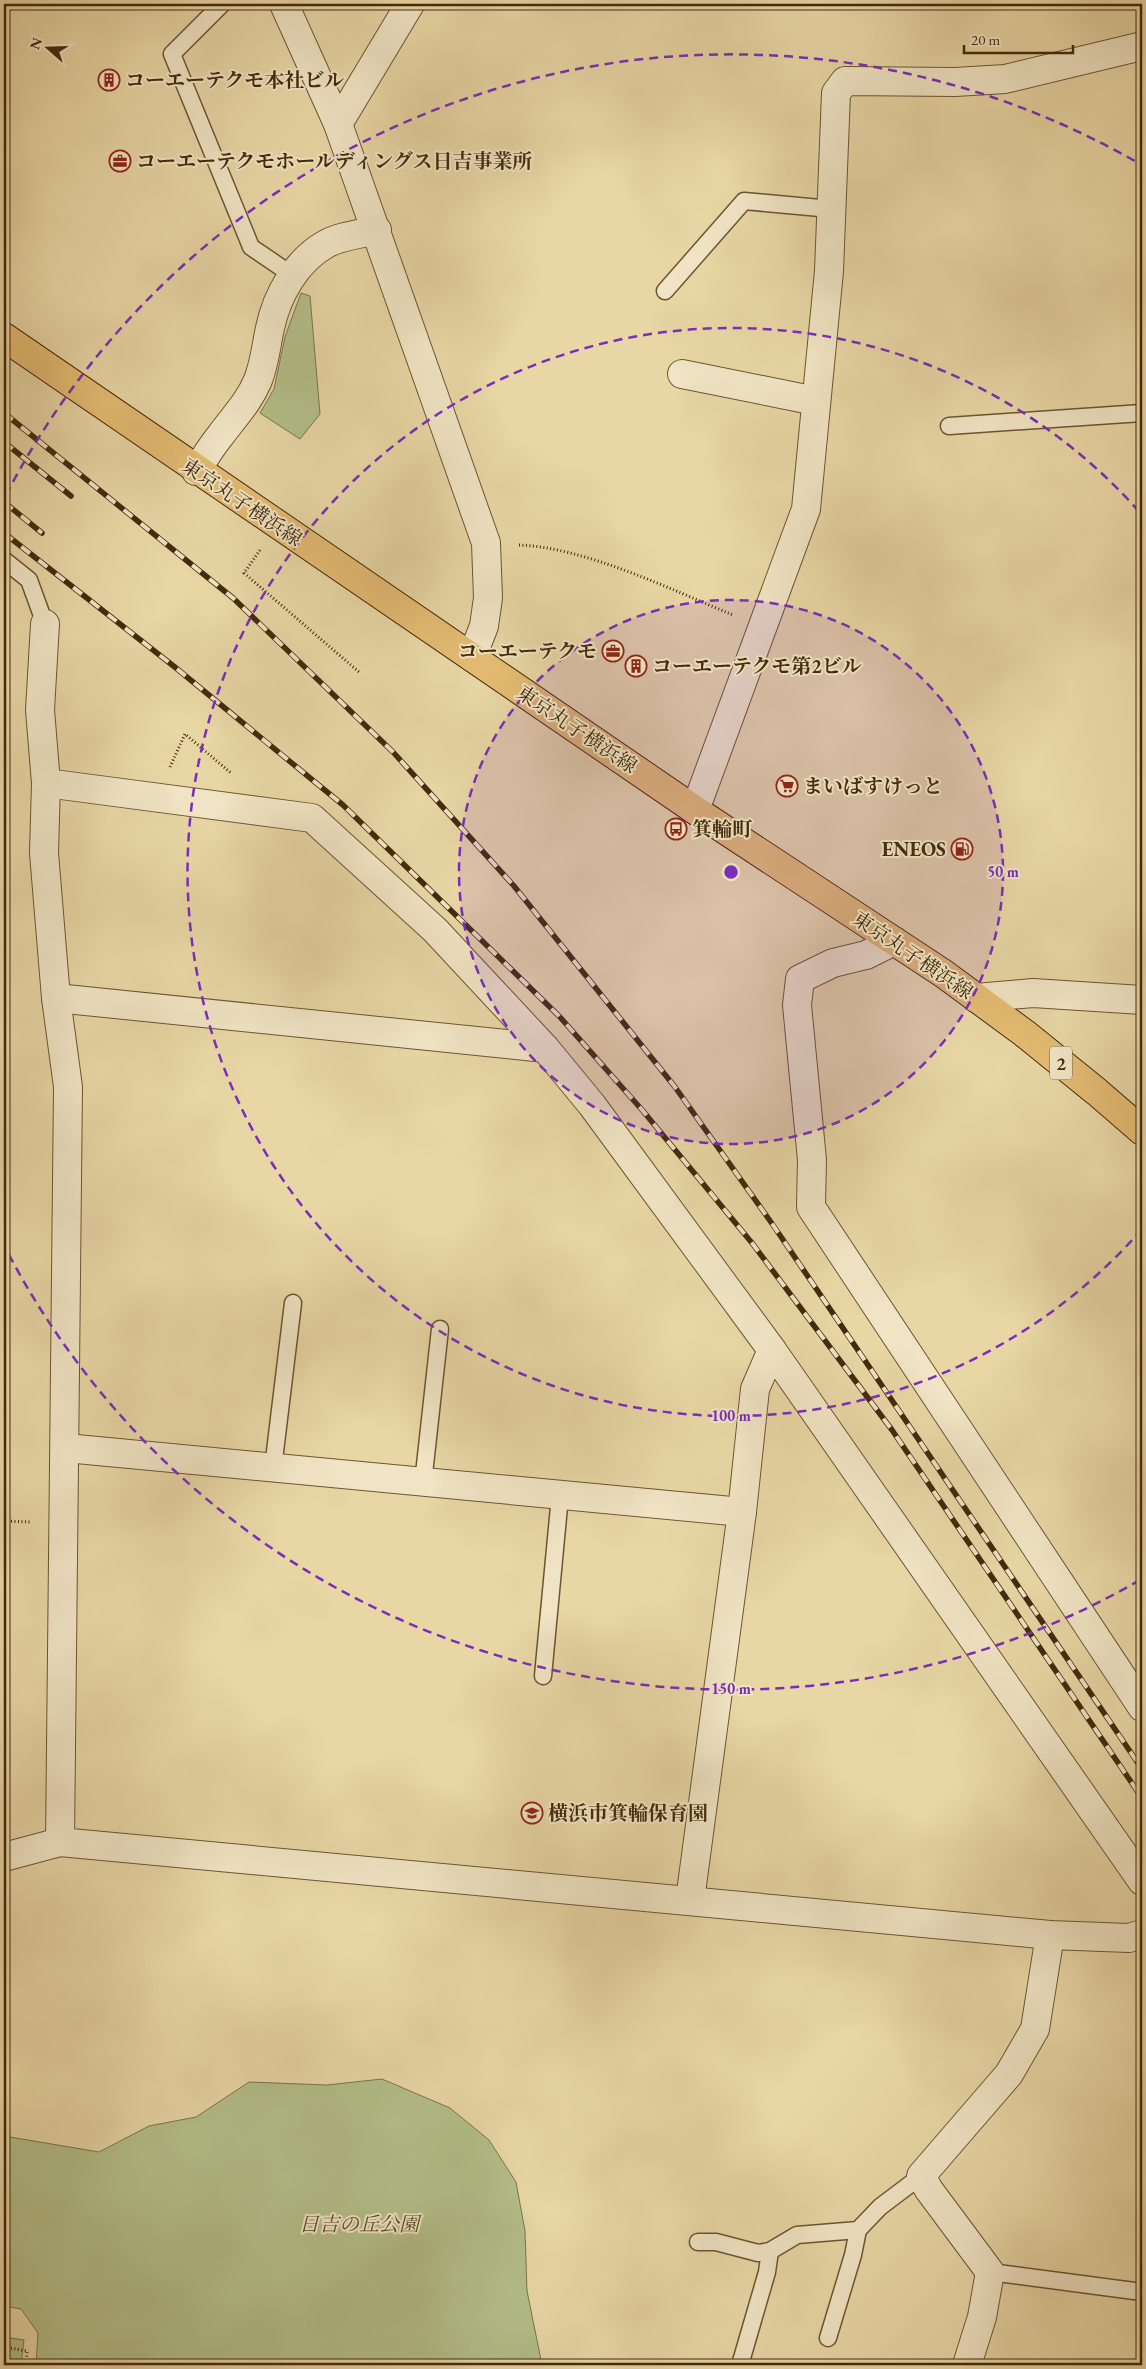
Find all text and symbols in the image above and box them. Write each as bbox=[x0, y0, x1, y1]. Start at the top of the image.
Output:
north arrow bbox=[22, 22, 72, 72]
scale bar bbox=[964, 22, 1072, 54]
text: 20 m bbox=[971, 30, 1000, 49]
text: N bbox=[25, 35, 46, 52]
place label: コーエーテクモ本社ビル bbox=[125, 67, 344, 93]
building icon: コーエーテクモ本社ビル bbox=[97, 68, 121, 92]
place label: コーエーテクモホールディングス日吉事業所 bbox=[136, 148, 533, 174]
office icon: コーエーテクモホールディングス日吉事業所 bbox=[108, 149, 132, 173]
street label: 東京丸子横浜線 bbox=[177, 452, 307, 552]
place label: コーエーテクモ bbox=[458, 638, 597, 664]
office icon: コーエーテクモ bbox=[601, 639, 625, 663]
place label: コーエーテクモ第2ビル bbox=[652, 653, 862, 679]
building icon: コーエーテクモ第2ビル bbox=[624, 654, 648, 678]
street label: 東京丸子横浜線 bbox=[512, 679, 642, 779]
place label: まいばすけっと bbox=[803, 773, 943, 799]
supermarket icon: まいばすけっと bbox=[775, 774, 799, 798]
place label: 箕輪町 bbox=[692, 816, 753, 842]
bus stop icon: 箕輪町 bbox=[664, 817, 688, 841]
place label: ENEOS bbox=[882, 836, 946, 862]
fuel station icon: ENEOS bbox=[950, 837, 974, 861]
text: 50 m bbox=[987, 862, 1019, 881]
centre of rings bbox=[722, 863, 740, 881]
street label: 東京丸子横浜線 bbox=[848, 905, 978, 1005]
road number: 2 bbox=[1050, 1046, 1072, 1080]
text: 100 m bbox=[711, 1406, 751, 1425]
text: 150 m bbox=[711, 1679, 751, 1698]
place label: 横浜市箕輪保育園 bbox=[548, 1800, 708, 1826]
school or university icon: 横浜市箕輪保育園 bbox=[520, 1801, 544, 1825]
park label: 日吉の丘公園 bbox=[299, 2211, 422, 2237]

